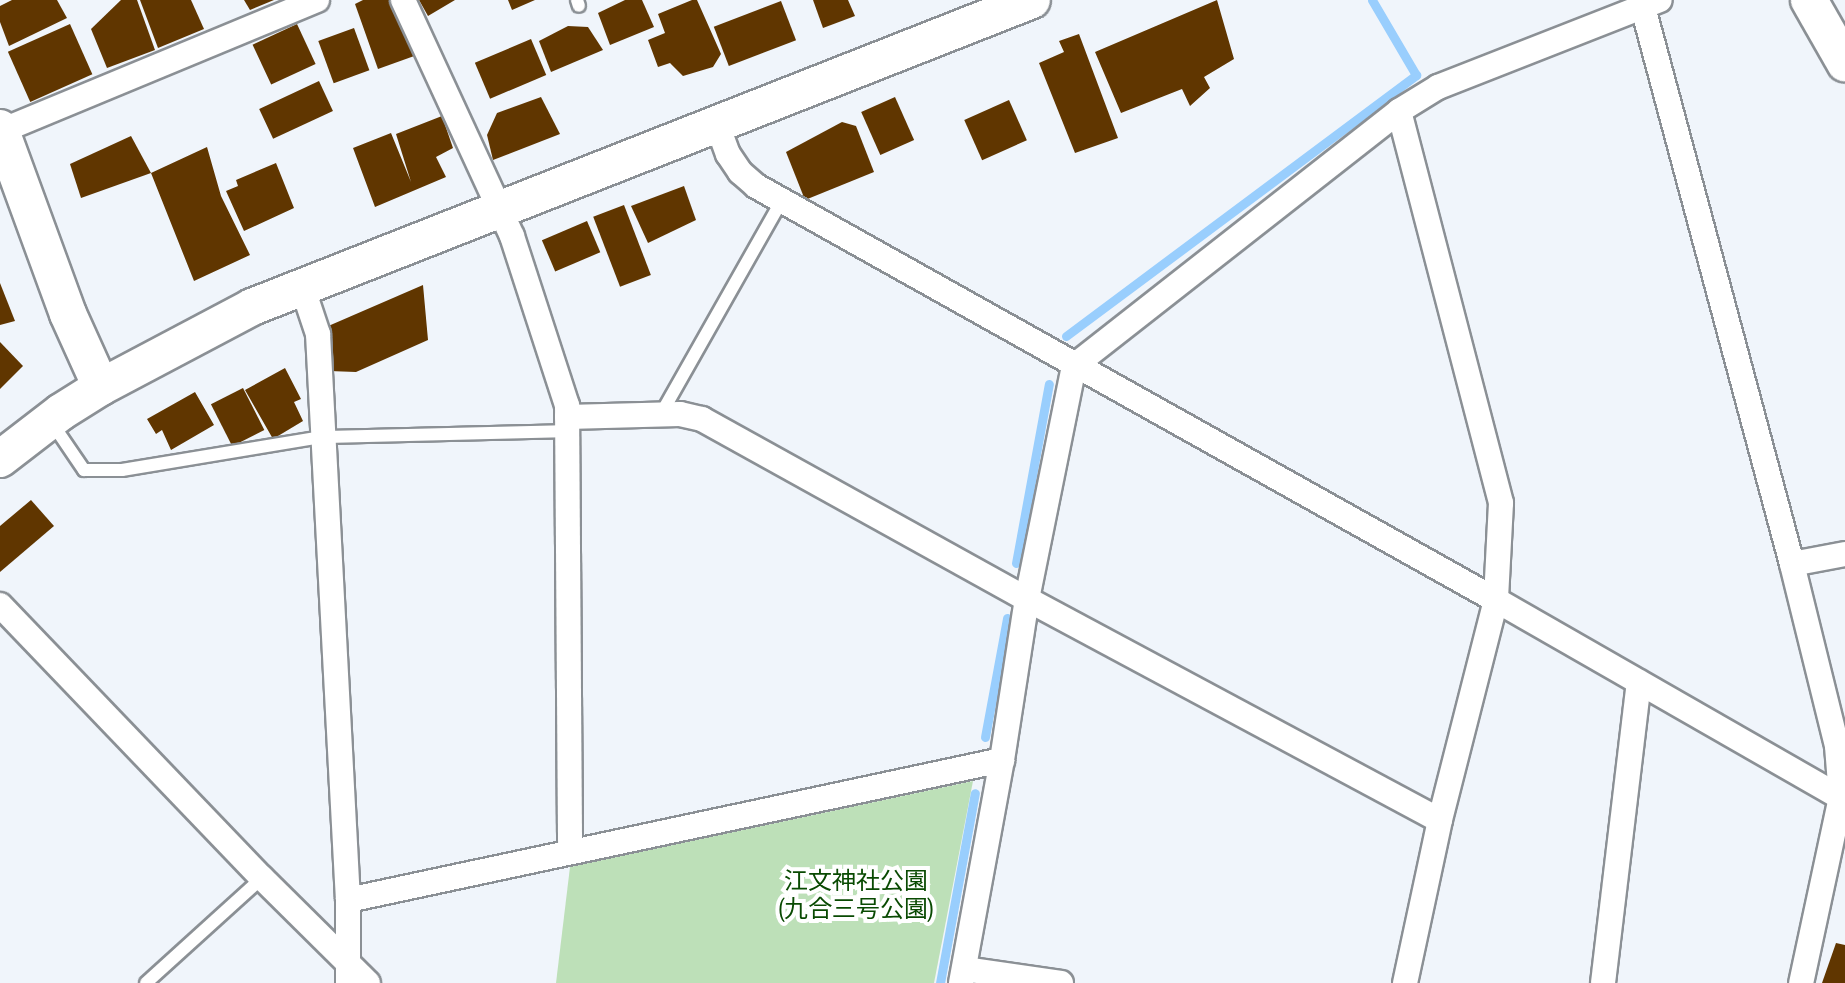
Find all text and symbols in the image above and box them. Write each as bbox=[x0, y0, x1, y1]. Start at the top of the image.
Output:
park label: 江文神社公園 (九合三号公園) bbox=[778, 867, 934, 923]

